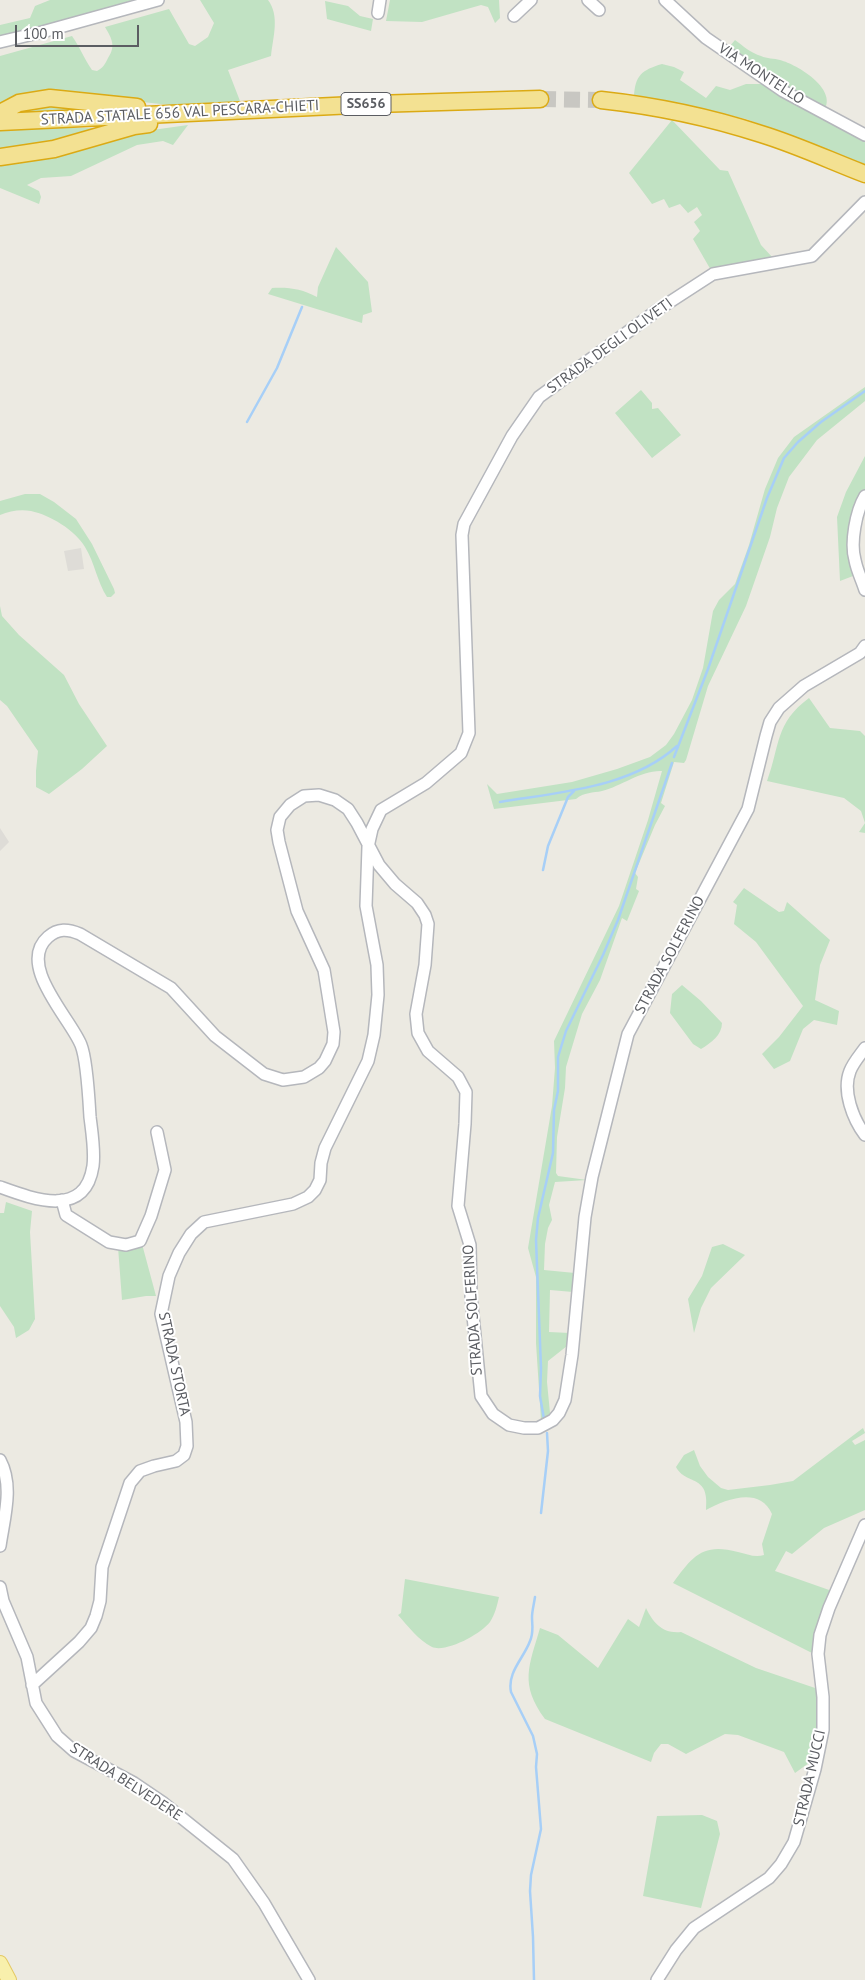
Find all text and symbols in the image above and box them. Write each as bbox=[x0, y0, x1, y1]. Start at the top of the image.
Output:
scale bar bbox=[18, 15, 141, 47]
text: 100 m bbox=[23, 24, 64, 43]
street label: VIA MONTELLO bbox=[715, 39, 807, 109]
road number: SS656 bbox=[341, 92, 391, 116]
street label: STRADA STATALE 656 VAL PESCARA-CHIETI bbox=[40, 97, 320, 129]
street label: STRADA DEGLI OLIVETI bbox=[544, 294, 676, 398]
street label: STRADA SOLFERINO bbox=[631, 893, 709, 1017]
street label: STRADA SOLFERINO bbox=[459, 1244, 487, 1376]
street label: STRADA STORTA bbox=[154, 1310, 194, 1418]
street label: STRADA MUCCI bbox=[790, 1728, 830, 1828]
street label: STRADA BELVEDERE bbox=[67, 1739, 185, 1825]

